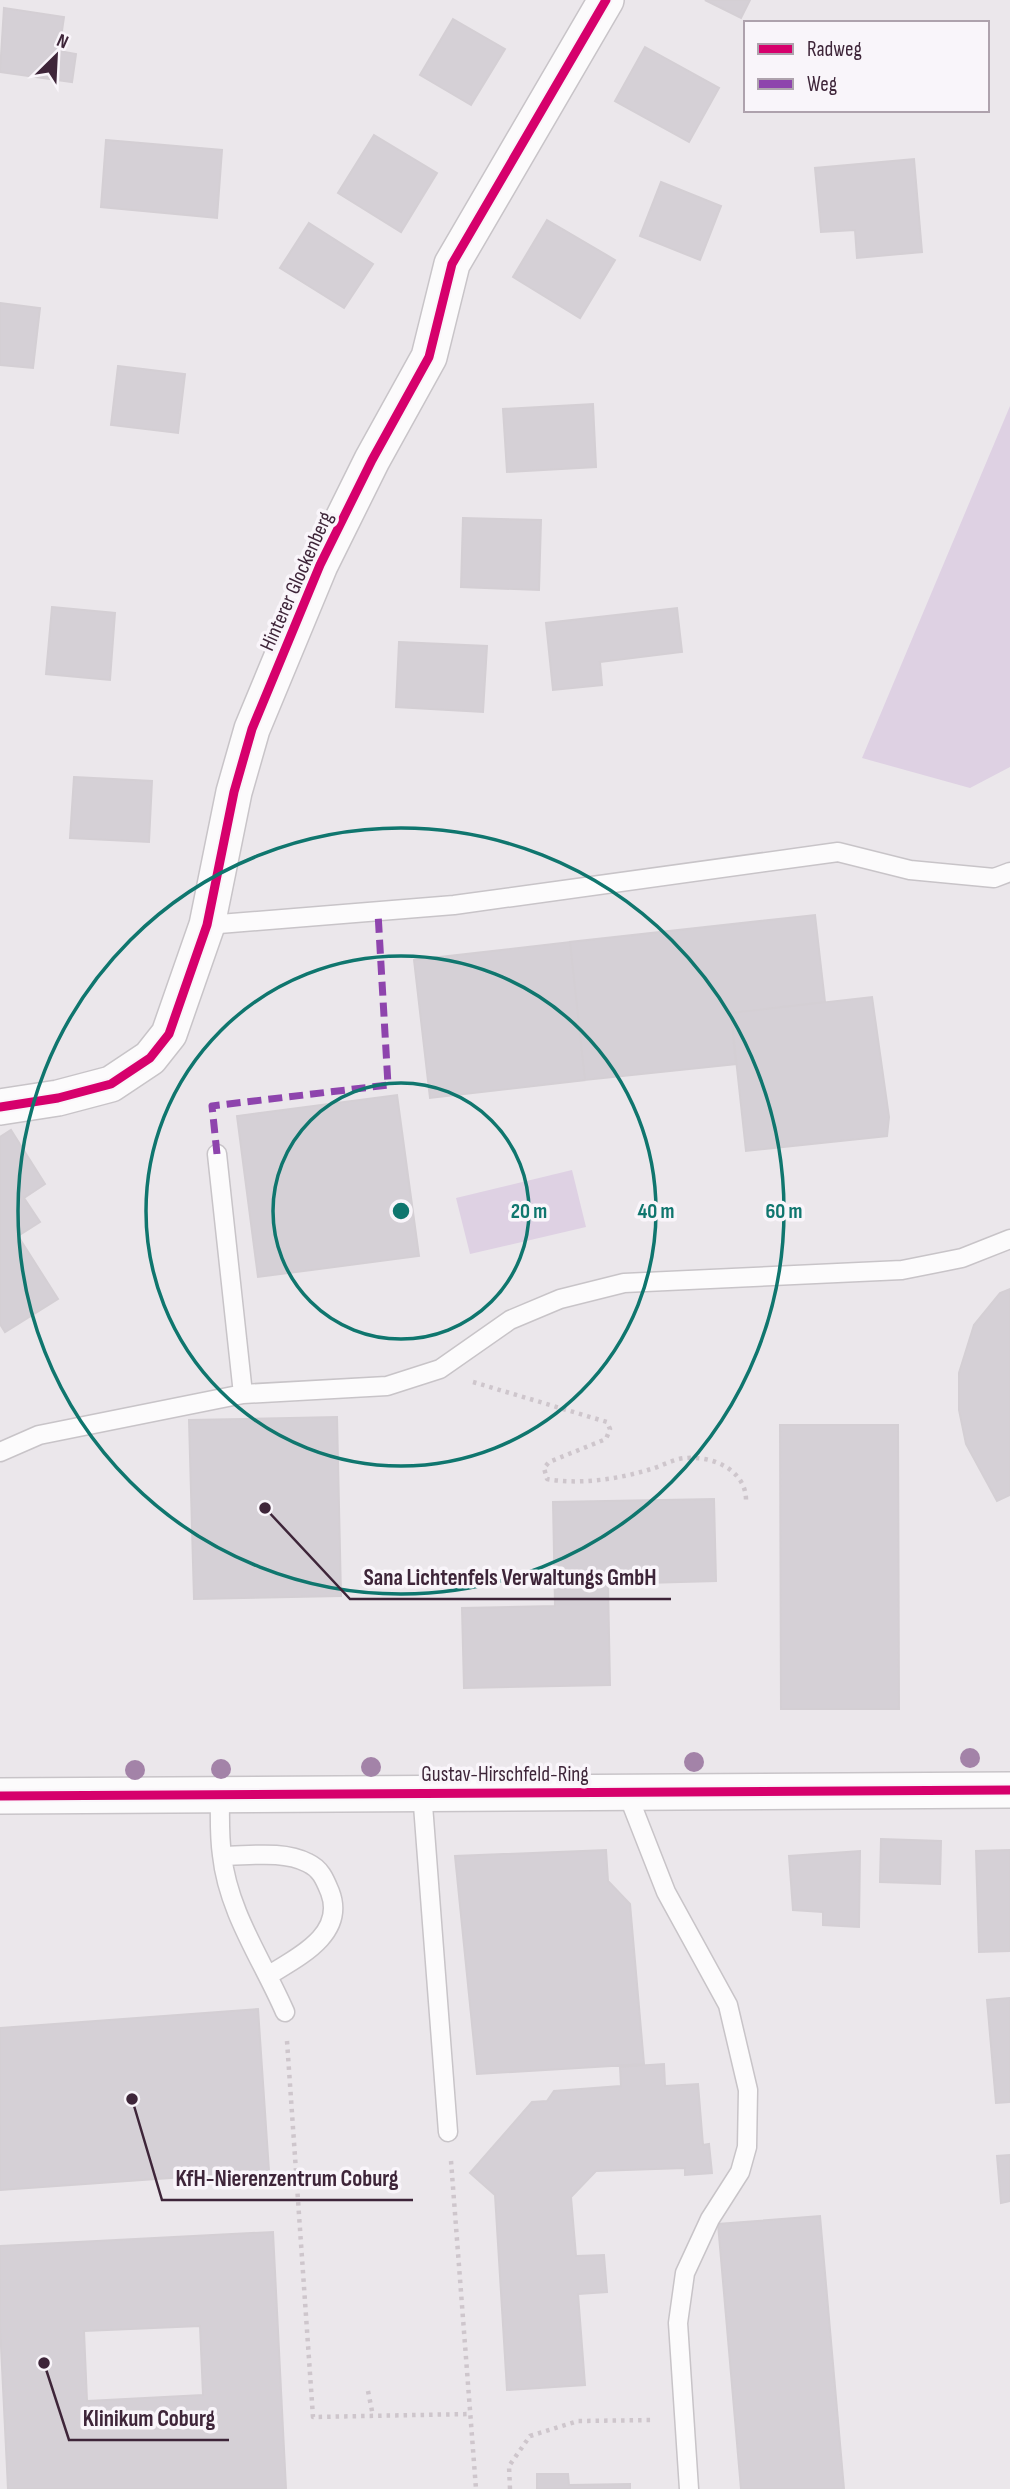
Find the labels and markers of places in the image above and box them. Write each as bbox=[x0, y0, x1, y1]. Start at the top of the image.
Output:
centre of rings bbox=[389, 1199, 413, 1223]
callout: Sana Lichtenfels Verwaltungs GmbH bbox=[350, 1555, 671, 1599]
callout: KfH-Nierenzentrum Coburg bbox=[162, 2156, 413, 2200]
callout: Klinikum Coburg bbox=[69, 2396, 229, 2440]

